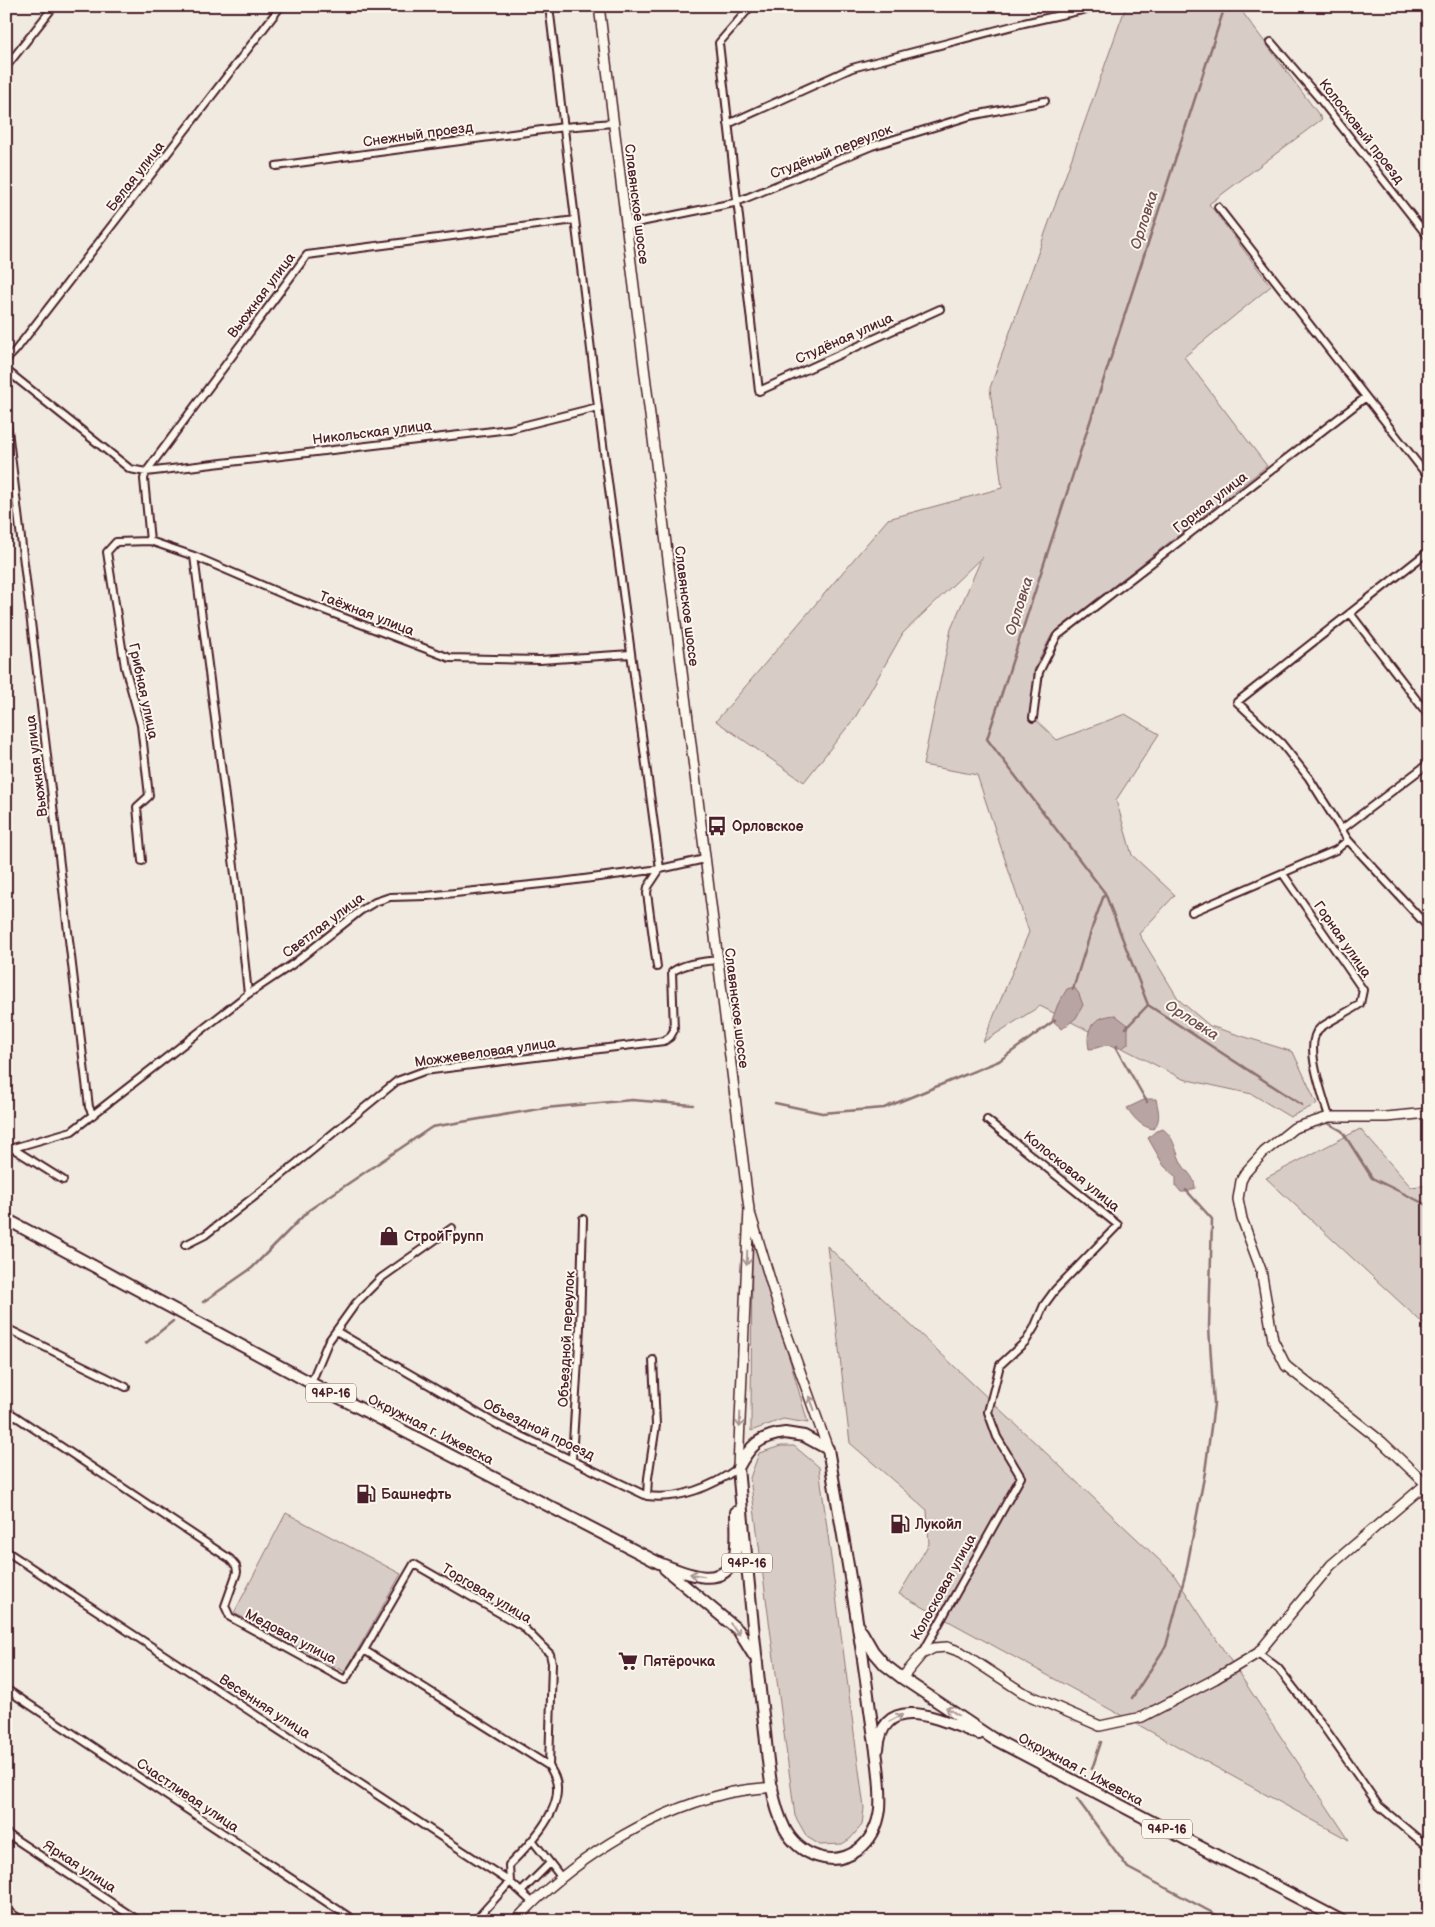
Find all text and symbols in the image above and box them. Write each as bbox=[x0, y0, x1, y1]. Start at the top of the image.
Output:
street label: Колосковый проезд bbox=[1315, 75, 1408, 187]
street label: Снежный проезд bbox=[362, 118, 475, 151]
street label: Студёный переулок bbox=[768, 120, 895, 183]
street label: Белая улица bbox=[103, 137, 168, 215]
street label: Славянское шоссе bbox=[621, 143, 652, 266]
water label: Орловка bbox=[1126, 188, 1163, 252]
street label: Вьюжная улица bbox=[224, 249, 299, 341]
street label: Студёная улица bbox=[793, 309, 896, 368]
street label: Никольская улица bbox=[311, 417, 433, 448]
street label: Горная улица bbox=[1170, 468, 1251, 537]
street label: Славянское шоссе bbox=[671, 545, 702, 668]
water label: Орловка bbox=[1001, 574, 1038, 638]
street label: Таёжная улица bbox=[317, 588, 417, 640]
street label: Грибная улица bbox=[125, 642, 162, 741]
street label: Вьюжная улица bbox=[22, 713, 51, 818]
bus stop icon: Орловское bbox=[706, 815, 728, 837]
place label: Орловское bbox=[732, 818, 804, 835]
street label: Светлая улица bbox=[279, 889, 368, 962]
street label: Горная улица bbox=[1310, 898, 1376, 981]
street label: Славянское шоссе bbox=[721, 947, 752, 1070]
water label: Орловка bbox=[1161, 996, 1222, 1045]
street label: Можжевеловая улица bbox=[413, 1034, 557, 1071]
street label: Колосковая улица bbox=[1020, 1127, 1124, 1216]
shop icon: СтройГрупп bbox=[378, 1225, 400, 1247]
place label: СтройГрупп bbox=[404, 1228, 484, 1245]
one-way arrow bbox=[742, 1250, 751, 1266]
street label: Объездной переулок bbox=[554, 1270, 579, 1408]
road number: 94Р-16 bbox=[306, 1384, 356, 1402]
street label: Окружная г. Ижевска bbox=[365, 1390, 497, 1469]
street label: Объездной проезд bbox=[480, 1395, 598, 1464]
one-way arrow bbox=[807, 1396, 816, 1411]
one-way arrow bbox=[735, 1412, 744, 1428]
fuel station icon: Башнефть bbox=[355, 1483, 377, 1505]
place label: Башнефть bbox=[381, 1486, 452, 1503]
fuel station icon: Лукойл bbox=[889, 1513, 911, 1535]
place label: Лукойл bbox=[914, 1516, 962, 1533]
street label: Колосковая улица bbox=[907, 1531, 980, 1643]
road number: 94Р-16 bbox=[722, 1554, 772, 1572]
street label: Торговая улица bbox=[439, 1560, 535, 1627]
one-way arrow bbox=[689, 1570, 705, 1580]
street label: Медовая улица bbox=[242, 1605, 340, 1668]
one-way arrow bbox=[730, 1623, 741, 1636]
supermarket icon: Пятёрочка bbox=[617, 1650, 639, 1672]
place label: Пятёрочка bbox=[643, 1653, 716, 1670]
street label: Весенняя улица bbox=[216, 1671, 314, 1743]
one-way arrow bbox=[945, 1706, 959, 1716]
one-way arrow bbox=[888, 1713, 903, 1723]
street label: Окружная г. Ижевска bbox=[1015, 1729, 1147, 1810]
street label: Счастливая улица bbox=[133, 1755, 243, 1836]
road number: 94Р-16 bbox=[1142, 1820, 1192, 1838]
street label: Яркая улица bbox=[40, 1837, 120, 1897]

